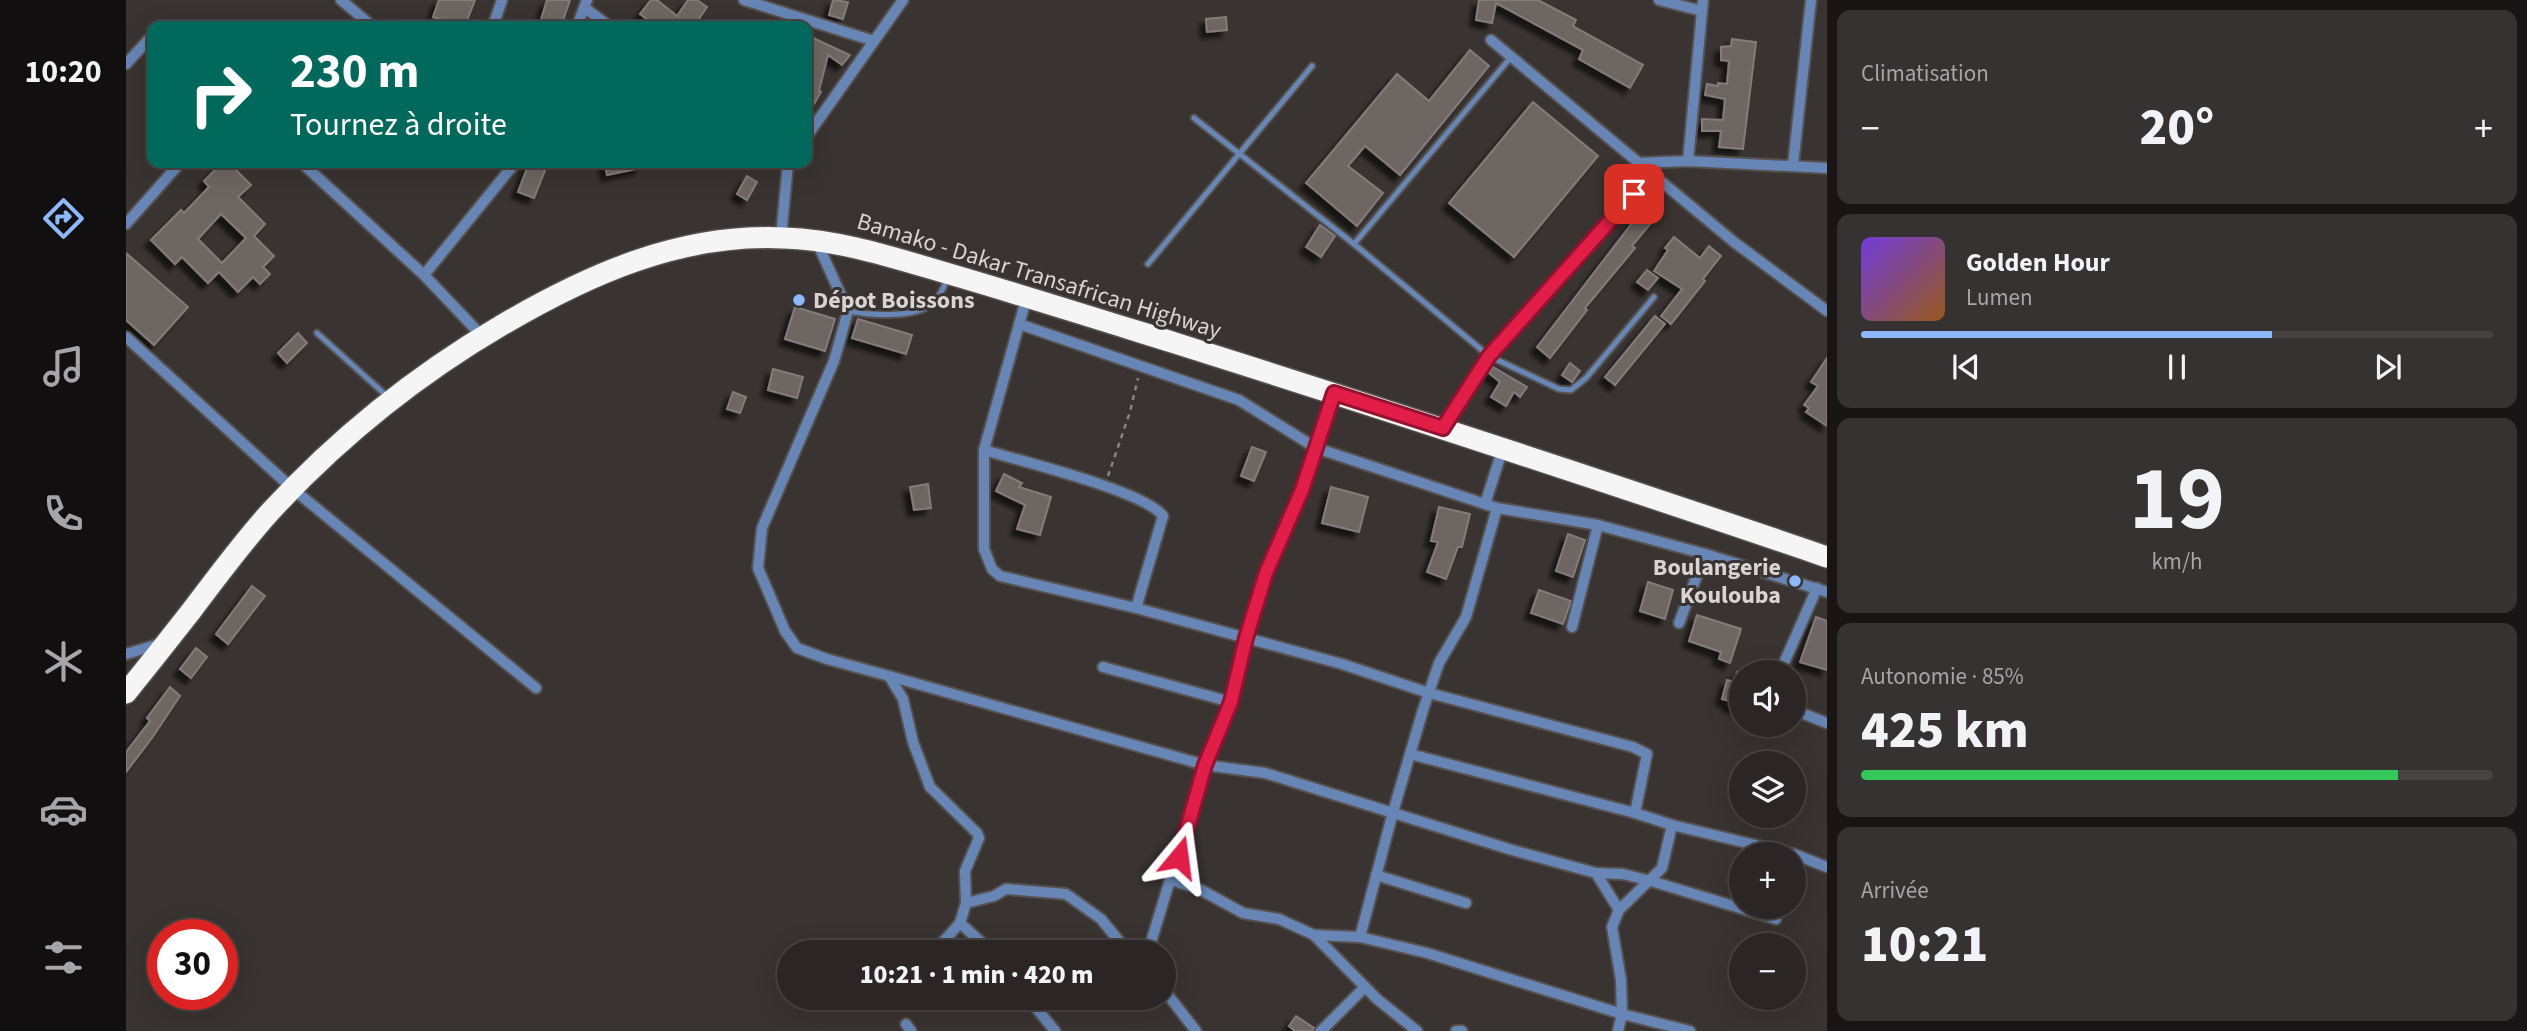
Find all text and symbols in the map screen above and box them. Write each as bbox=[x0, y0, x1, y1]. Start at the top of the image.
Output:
text: 230 m bbox=[290, 37, 419, 107]
text: 10:20 bbox=[24, 49, 102, 95]
icon: right bbox=[175, 49, 266, 140]
text: Climatisation bbox=[1861, 57, 1989, 90]
text: 20° bbox=[2140, 91, 2214, 165]
text: Tournez à droite bbox=[290, 102, 507, 148]
text: − bbox=[1861, 102, 1880, 156]
text: + bbox=[2474, 102, 2493, 156]
pin bbox=[1604, 164, 1664, 224]
icon: arrive bbox=[1615, 175, 1653, 213]
icon: directions bbox=[39, 194, 88, 243]
street label: Bamako - Dakar Transafrican Highway bbox=[853, 204, 1225, 348]
text: Golden Hour bbox=[1966, 244, 2110, 281]
text: Lumen bbox=[1966, 281, 2033, 314]
place label: Dépot Boissons bbox=[813, 283, 975, 318]
marker: Dépot Boissons bbox=[791, 292, 807, 308]
icon: music bbox=[39, 342, 88, 391]
icon: previous bbox=[1947, 348, 1985, 386]
icon: pause bbox=[2158, 348, 2196, 386]
icon: next bbox=[2369, 348, 2407, 386]
text: 19 bbox=[2129, 435, 2225, 564]
icon: phone bbox=[39, 489, 88, 538]
text: km/h bbox=[2151, 545, 2203, 578]
place label: Boulangerie Koulouba bbox=[1653, 550, 1781, 613]
marker: Boulangerie Koulouba bbox=[1787, 573, 1803, 589]
icon: climate bbox=[39, 637, 88, 686]
map controls bbox=[1729, 660, 1806, 1010]
button: sound bbox=[1729, 660, 1806, 737]
text: Autonomie · 85% bbox=[1861, 660, 2024, 693]
text: 425 km bbox=[1861, 694, 2029, 768]
button: layers bbox=[1729, 751, 1806, 828]
icon: car bbox=[39, 785, 88, 834]
position arrow bbox=[1142, 820, 1216, 894]
button: + bbox=[1729, 842, 1806, 919]
text: Arrivée bbox=[1861, 874, 1929, 907]
text: 10:21 bbox=[1861, 908, 1988, 982]
speed limit sign: 30 bbox=[147, 919, 238, 1010]
icon: filters bbox=[39, 933, 88, 982]
button: − bbox=[1729, 933, 1806, 1010]
text: 10:21 · 1 min · 420 m bbox=[860, 956, 1093, 993]

